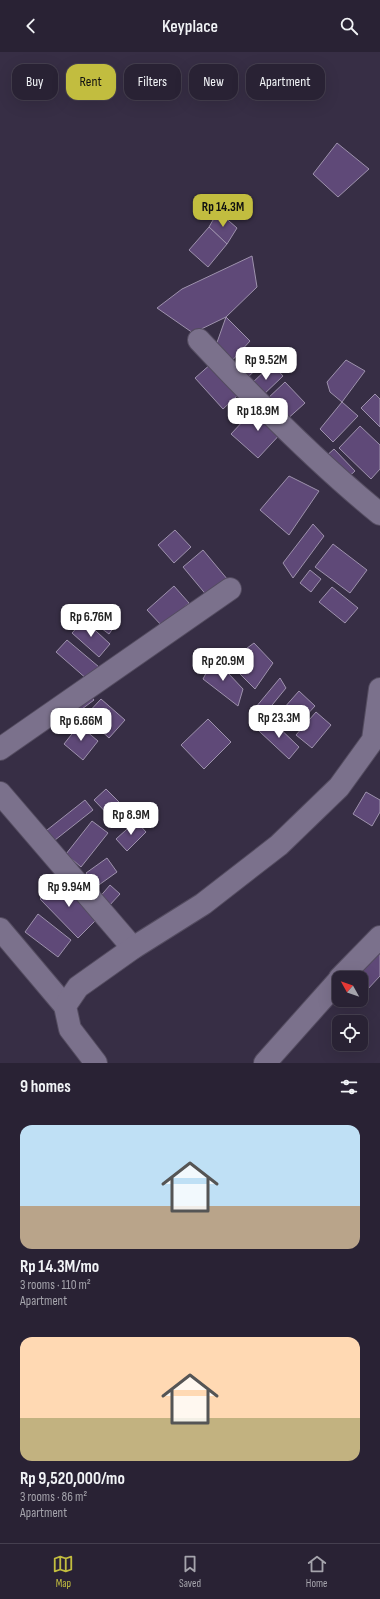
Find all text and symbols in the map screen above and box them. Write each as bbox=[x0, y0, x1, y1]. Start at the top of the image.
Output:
icon: back bbox=[20, 15, 42, 37]
icon: search bbox=[338, 15, 360, 37]
text: Keyplace bbox=[162, 16, 218, 37]
chip: Buy bbox=[12, 64, 58, 100]
chip: Rent bbox=[66, 64, 116, 100]
chip: Filters bbox=[124, 64, 181, 100]
chip: New bbox=[189, 64, 238, 100]
chip: Apartment bbox=[246, 64, 325, 100]
pin: Rp 14.3M bbox=[182, 194, 264, 228]
text: Rp 14.3M bbox=[202, 199, 244, 215]
pin: Rp 9.52M bbox=[225, 347, 307, 381]
text: Rp 9.52M bbox=[245, 352, 287, 368]
pin: Rp 18.9M bbox=[217, 398, 299, 432]
text: Rp 18.9M bbox=[237, 403, 279, 419]
pin: Rp 6.76M bbox=[50, 604, 132, 638]
text: Rp 6.76M bbox=[70, 609, 112, 625]
pin: Rp 20.9M bbox=[182, 648, 264, 682]
text: Rp 20.9M bbox=[202, 653, 244, 669]
pin: Rp 23.3M bbox=[238, 705, 320, 739]
pin: Rp 6.66M bbox=[40, 708, 122, 742]
text: Rp 23.3M bbox=[258, 710, 300, 726]
text: Rp 6.66M bbox=[59, 713, 103, 729]
pin: Rp 8.9M bbox=[94, 802, 168, 836]
text: Rp 8.9M bbox=[112, 807, 150, 823]
pin: Rp 9.94M bbox=[28, 874, 110, 908]
text: Rp 9.94M bbox=[47, 879, 91, 895]
north arrow bbox=[332, 971, 368, 1007]
map controls bbox=[332, 971, 368, 1051]
button: locate bbox=[332, 1015, 368, 1051]
icon: filters bbox=[338, 1076, 360, 1098]
text: 9 homes bbox=[20, 1077, 71, 1097]
icon: home bbox=[154, 1151, 226, 1223]
text: Rp 14.3M/mo bbox=[20, 1257, 99, 1277]
text: 3 rooms · 110 m² bbox=[20, 1277, 91, 1293]
text: Apartment bbox=[20, 1293, 67, 1309]
icon: home bbox=[154, 1363, 226, 1435]
text: Rp 9,520,000/mo bbox=[20, 1469, 125, 1489]
text: 3 rooms · 86 m² bbox=[20, 1489, 87, 1505]
text: Apartment bbox=[20, 1505, 67, 1521]
tab: Map bbox=[52, 1553, 74, 1590]
tab: Saved bbox=[179, 1553, 201, 1590]
tab: Home bbox=[306, 1553, 328, 1590]

